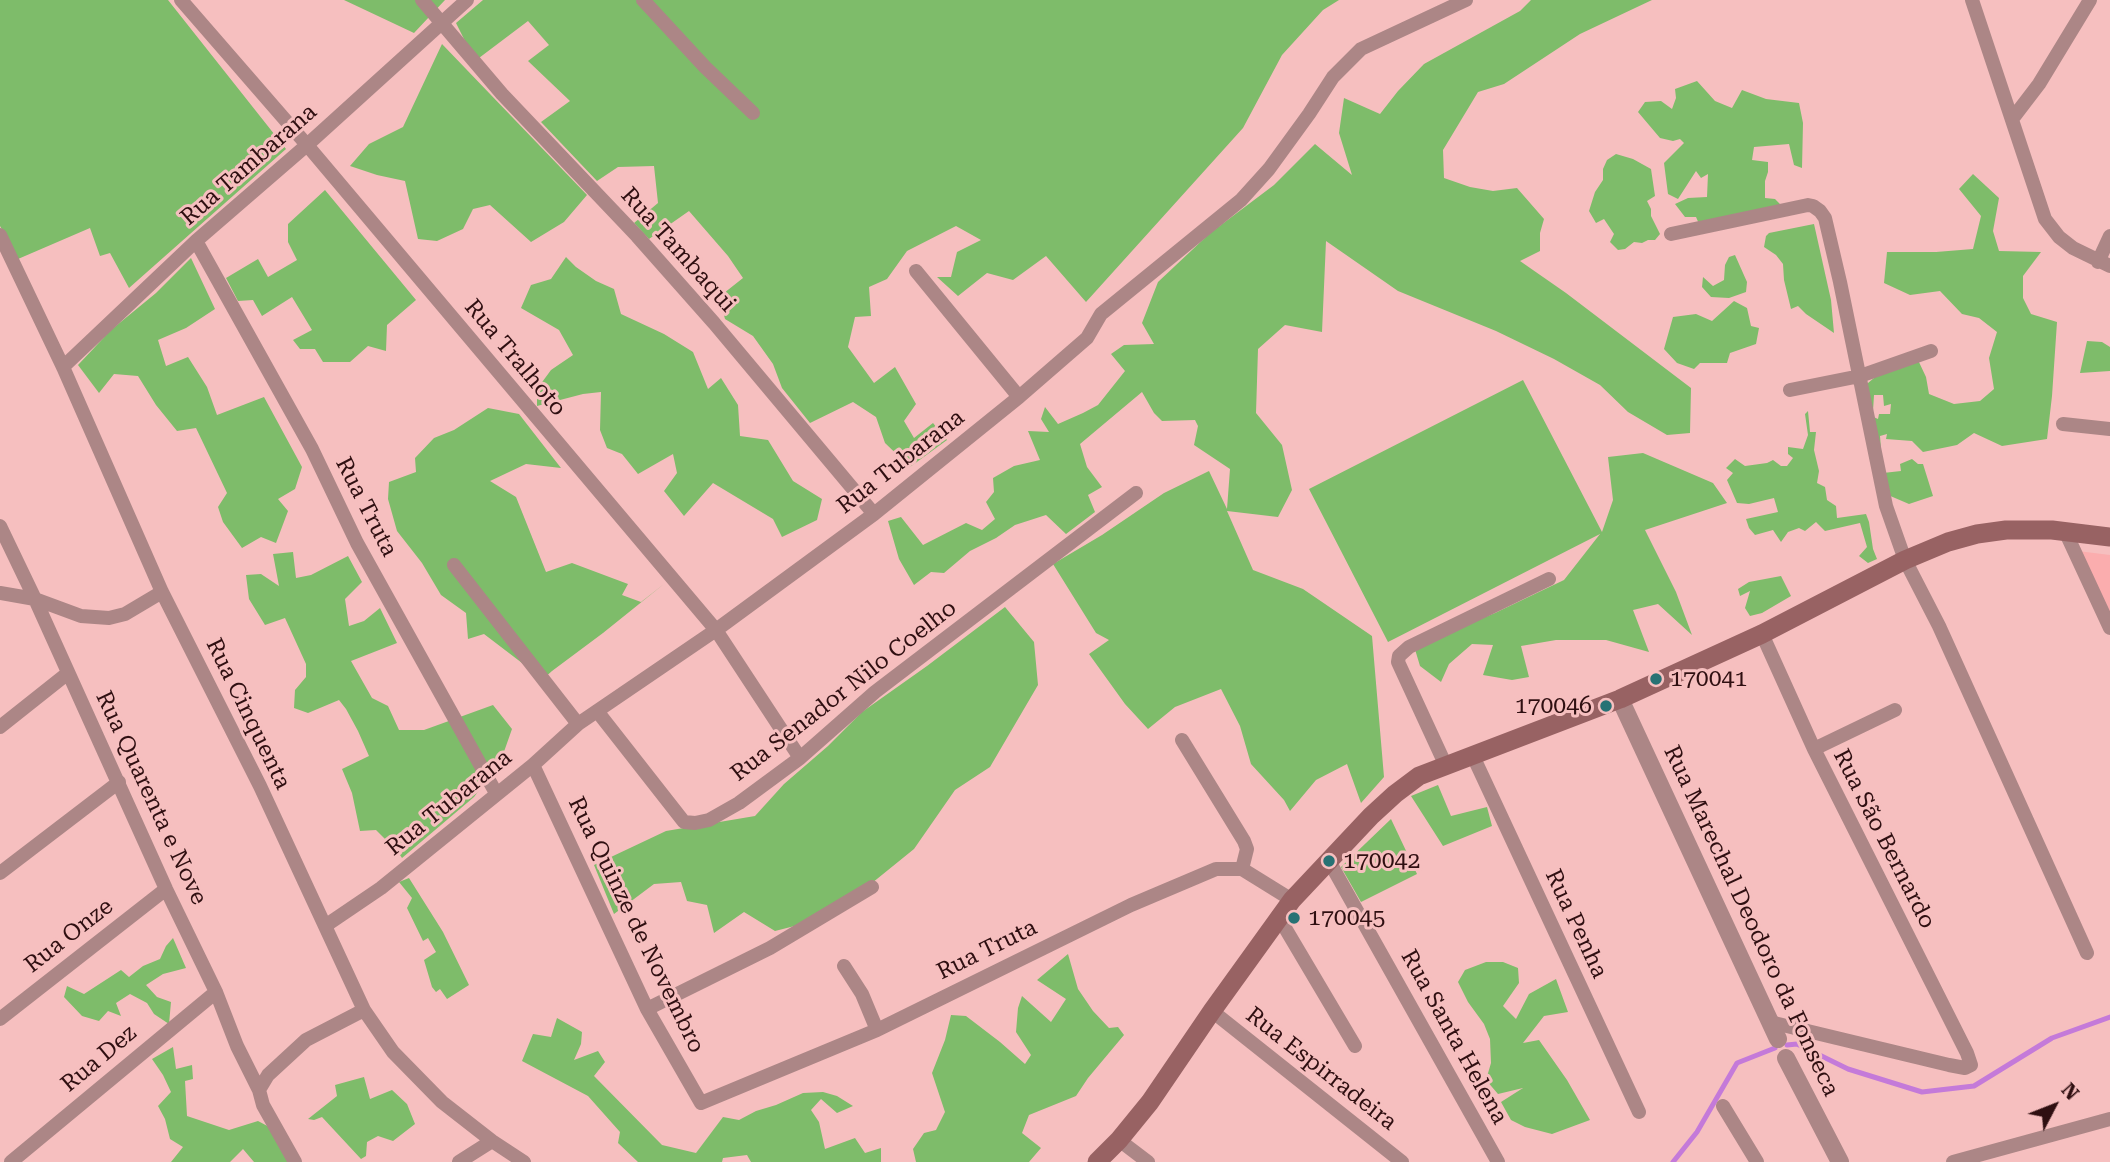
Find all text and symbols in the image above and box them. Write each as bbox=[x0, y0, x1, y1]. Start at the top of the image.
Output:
street label: Rua Tambarana bbox=[175, 98, 323, 232]
street label: Rua Tambaqui bbox=[615, 182, 741, 318]
street label: Rua Tralhoto bbox=[458, 294, 572, 422]
street label: Rua Tubarana bbox=[832, 404, 970, 520]
street label: Rua Truta bbox=[329, 453, 403, 561]
street label: Rua Senador Nilo Coelho bbox=[726, 594, 962, 788]
street label: Rua Cinquenta bbox=[200, 634, 296, 794]
place label: 170041 bbox=[1670, 665, 1747, 693]
marker: 170041 bbox=[1648, 671, 1664, 687]
street label: Rua Quarenta e Nove bbox=[89, 687, 213, 909]
place label: 170046 bbox=[1515, 692, 1592, 720]
marker: 170046 bbox=[1598, 698, 1614, 714]
street label: Rua Marechal Deodoro da Fonseca bbox=[1657, 741, 1845, 1101]
street label: Rua Tubarana bbox=[381, 744, 517, 862]
street label: Rua São Bernardo bbox=[1827, 745, 1941, 933]
street label: Rua Quinze de Novembro bbox=[562, 792, 710, 1058]
place label: 170042 bbox=[1343, 847, 1420, 875]
marker: 170042 bbox=[1321, 853, 1337, 869]
street label: Rua Penha bbox=[1539, 865, 1613, 983]
street label: Rua Onze bbox=[19, 893, 119, 979]
place label: 170045 bbox=[1308, 904, 1385, 932]
marker: 170045 bbox=[1286, 910, 1302, 926]
street label: Rua Truta bbox=[932, 914, 1042, 986]
street label: Rua Santa Helena bbox=[1395, 945, 1513, 1129]
street label: Rua Espirradeira bbox=[1240, 1002, 1402, 1136]
street label: Rua Dez bbox=[56, 1020, 142, 1098]
north arrow bbox=[2019, 1071, 2089, 1141]
text: N bbox=[2057, 1078, 2083, 1105]

